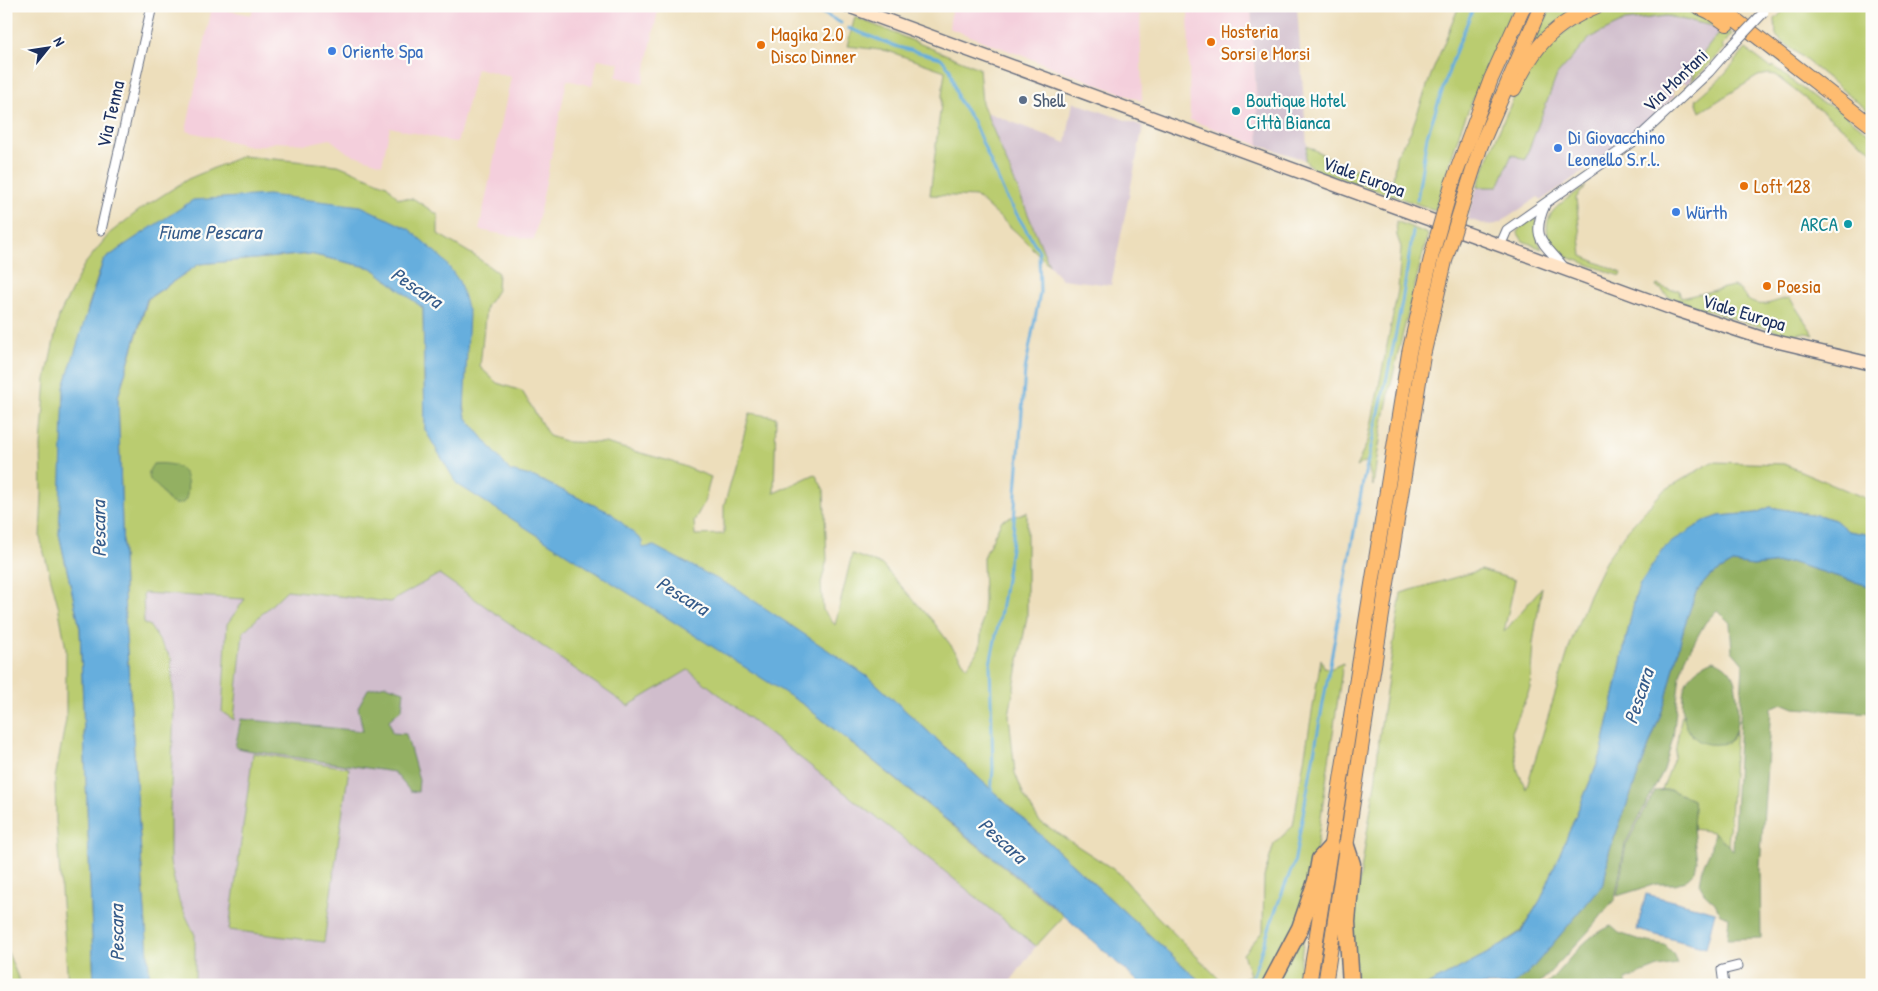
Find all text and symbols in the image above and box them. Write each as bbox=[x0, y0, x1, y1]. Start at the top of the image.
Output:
place label: Hosteria Sorsi e Morsi bbox=[1221, 18, 1310, 66]
place label: Magika 2.0 Disco Dinner bbox=[771, 21, 857, 69]
north arrow bbox=[22, 22, 72, 72]
text: N bbox=[50, 33, 70, 50]
marker: Hosteria Sorsi e Morsi bbox=[1205, 36, 1217, 48]
place label: Oriente Spa bbox=[342, 38, 424, 64]
marker: Magika 2.0 Disco Dinner bbox=[755, 39, 767, 51]
street label: Via Montani bbox=[1637, 42, 1713, 118]
marker: Oriente Spa bbox=[326, 45, 338, 57]
street label: Via Tenna bbox=[90, 77, 130, 150]
place label: Shell bbox=[1033, 87, 1066, 113]
place label: Boutique Hotel Città Bianca bbox=[1246, 87, 1347, 135]
marker: Shell bbox=[1017, 94, 1029, 106]
marker: Boutique Hotel Città Bianca bbox=[1230, 105, 1242, 117]
place label: Di Giovacchino Leonello S.r.l. bbox=[1568, 124, 1665, 172]
marker: Di Giovacchino Leonello S.r.l. bbox=[1552, 142, 1564, 154]
street label: Viale Europa bbox=[1319, 149, 1409, 203]
place label: Loft 128 bbox=[1754, 173, 1810, 199]
marker: Loft 128 bbox=[1738, 180, 1750, 192]
place label: Würth bbox=[1686, 199, 1727, 225]
marker: Würth bbox=[1670, 206, 1682, 218]
place label: ARCA bbox=[1800, 211, 1838, 237]
water label: Fiume Pescara bbox=[159, 218, 263, 245]
marker: ARCA bbox=[1842, 218, 1854, 230]
water label: Pescara bbox=[386, 260, 450, 315]
place label: Poesia bbox=[1777, 273, 1821, 299]
marker: Poesia bbox=[1761, 280, 1773, 292]
street label: Viale Europa bbox=[1699, 287, 1789, 337]
water label: Pescara bbox=[84, 498, 112, 557]
water label: Pescara bbox=[652, 569, 716, 622]
water label: Pescara bbox=[1616, 663, 1660, 727]
water label: Pescara bbox=[973, 811, 1035, 870]
water label: Pescara bbox=[102, 902, 130, 961]

